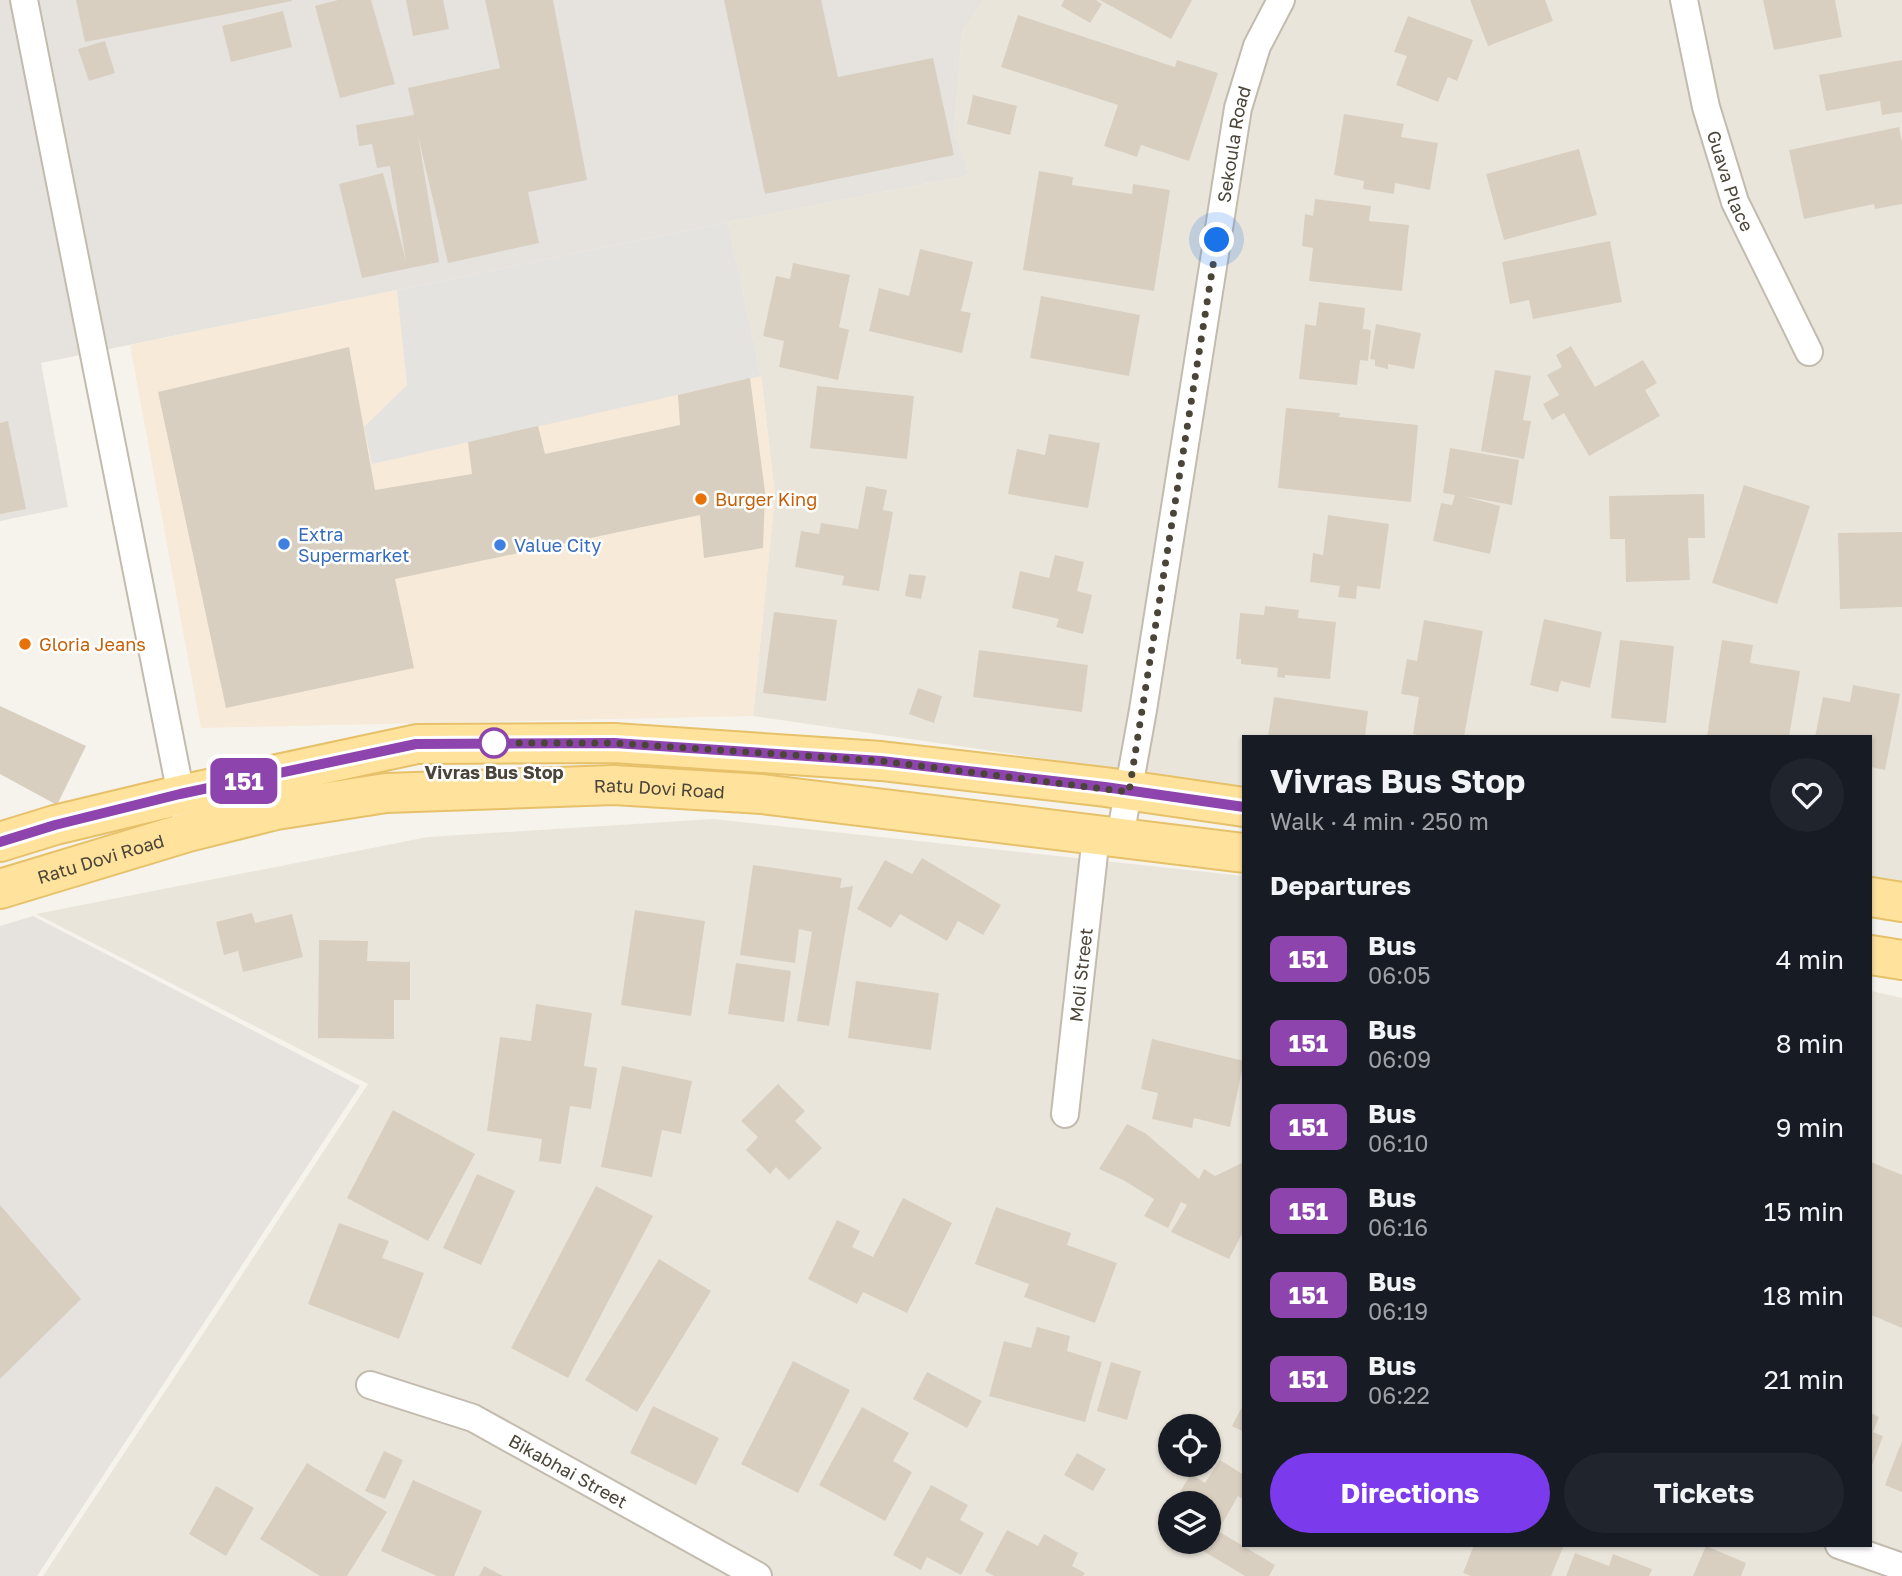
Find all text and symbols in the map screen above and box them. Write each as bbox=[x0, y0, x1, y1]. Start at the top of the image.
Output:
street label: Sekoula Road bbox=[1212, 83, 1255, 204]
street label: Guava Place bbox=[1703, 128, 1759, 235]
your location bbox=[1199, 222, 1234, 257]
place label: Burger King bbox=[715, 488, 817, 510]
marker: Burger King bbox=[693, 491, 709, 507]
place label: Extra Supermarket bbox=[298, 523, 410, 566]
place label: Value City bbox=[514, 534, 601, 556]
marker: Extra Supermarket bbox=[276, 536, 292, 552]
marker: Value City bbox=[492, 537, 508, 553]
place label: Gloria Jeans bbox=[39, 633, 146, 655]
marker: Gloria Jeans bbox=[17, 636, 33, 652]
marker: Vivras Bus Stop bbox=[479, 728, 509, 758]
line badge: 151 bbox=[204, 758, 284, 804]
button: heart bbox=[1770, 758, 1844, 832]
place label: Vivras Bus Stop bbox=[424, 761, 564, 783]
text: Vivras Bus Stop bbox=[1270, 761, 1525, 800]
text: 151 bbox=[224, 766, 264, 795]
street label: Ratu Dovi Road bbox=[593, 774, 725, 803]
text: Walk · 4 min · 250 m bbox=[1270, 807, 1489, 835]
street label: Ratu Dovi Road bbox=[34, 829, 166, 888]
text: Departures bbox=[1270, 870, 1411, 901]
street label: Moli Street bbox=[1064, 927, 1097, 1023]
text: Bus bbox=[1368, 930, 1416, 961]
text: 151 bbox=[1289, 944, 1328, 973]
text: 4 min bbox=[1776, 944, 1844, 975]
text: 06:05 bbox=[1368, 961, 1431, 989]
text: Bus bbox=[1368, 1014, 1416, 1045]
text: 151 bbox=[1289, 1028, 1328, 1057]
text: 8 min bbox=[1776, 1028, 1844, 1059]
text: 06:09 bbox=[1368, 1045, 1431, 1073]
text: Bus bbox=[1368, 1098, 1416, 1129]
text: 151 bbox=[1289, 1112, 1328, 1141]
text: 9 min bbox=[1776, 1112, 1844, 1143]
text: 06:10 bbox=[1368, 1129, 1429, 1157]
text: Bus bbox=[1368, 1182, 1416, 1213]
text: 151 bbox=[1289, 1196, 1328, 1225]
text: 15 min bbox=[1764, 1196, 1844, 1227]
text: 06:16 bbox=[1368, 1213, 1428, 1241]
text: Bus bbox=[1368, 1266, 1416, 1297]
text: 151 bbox=[1289, 1280, 1328, 1309]
text: 18 min bbox=[1763, 1280, 1844, 1311]
text: 06:19 bbox=[1368, 1297, 1428, 1325]
text: Bus bbox=[1368, 1350, 1416, 1381]
text: 151 bbox=[1289, 1364, 1328, 1393]
text: 21 min bbox=[1764, 1364, 1844, 1395]
text: 06:22 bbox=[1368, 1381, 1430, 1409]
map controls bbox=[1158, 1414, 1221, 1554]
button: locate bbox=[1158, 1414, 1221, 1477]
street label: Bikabhai Street bbox=[505, 1429, 631, 1512]
button: Directions bbox=[1270, 1453, 1550, 1533]
button: Tickets bbox=[1564, 1453, 1844, 1533]
button: layers bbox=[1158, 1491, 1221, 1554]

